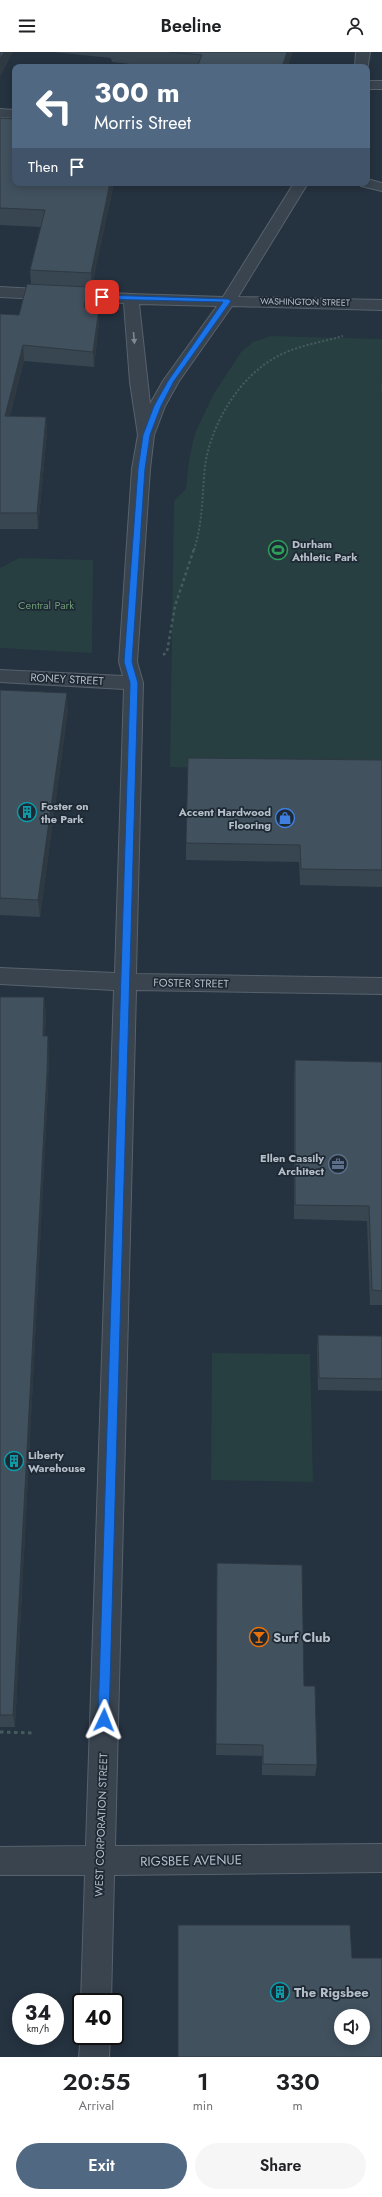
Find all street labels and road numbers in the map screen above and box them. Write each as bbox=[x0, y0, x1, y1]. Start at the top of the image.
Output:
street label: WASHINGTON STREET bbox=[260, 294, 351, 309]
street label: RONEY STREET bbox=[30, 669, 104, 689]
street label: FOSTER STREET bbox=[153, 974, 229, 992]
street label: WEST CORPORATION STREET bbox=[90, 1753, 112, 1897]
street label: RIGSBEE AVENUE bbox=[140, 1850, 242, 1871]

